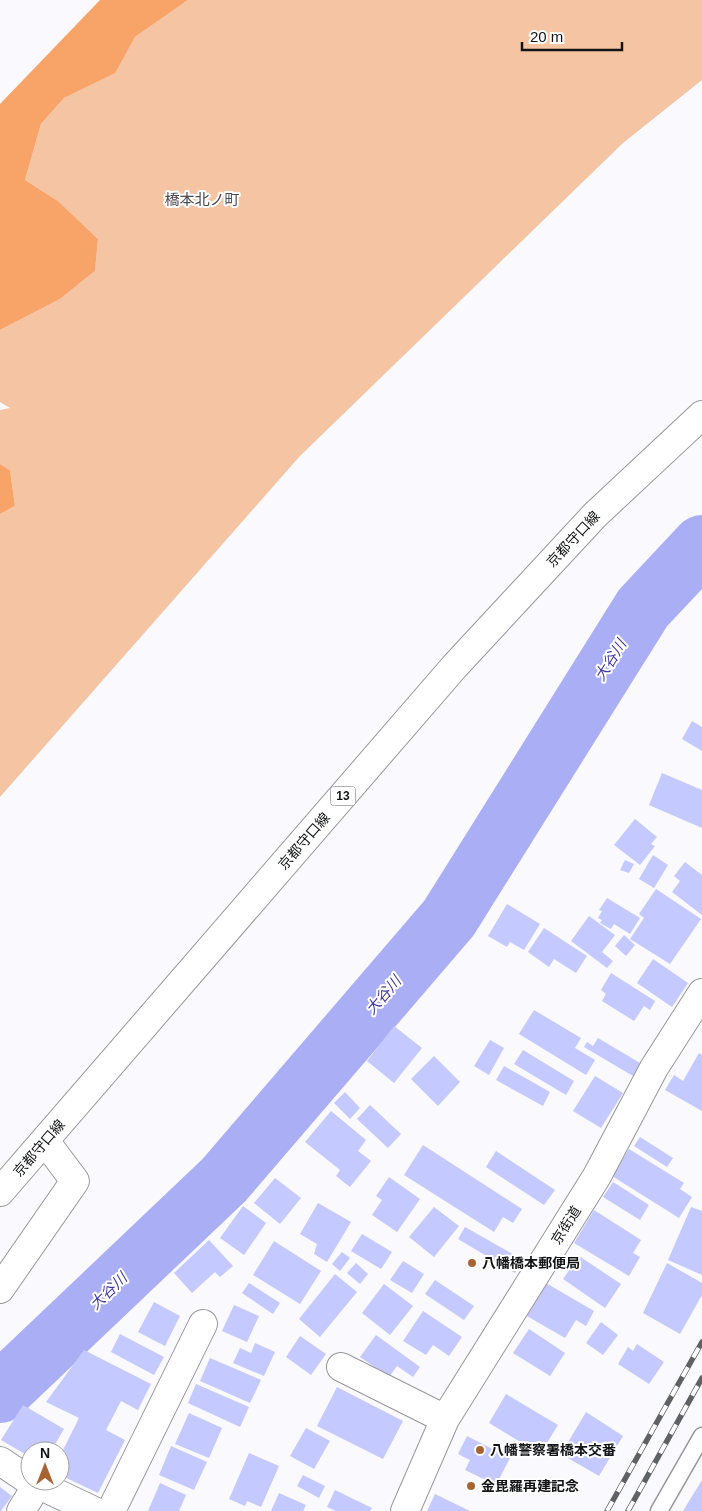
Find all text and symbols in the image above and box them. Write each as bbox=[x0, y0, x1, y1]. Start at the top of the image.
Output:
scale bar bbox=[522, 20, 622, 52]
text: 20 m bbox=[530, 28, 563, 45]
district label: 橋本北ノ町 bbox=[164, 191, 240, 208]
street label: 京都守口線 bbox=[543, 508, 603, 570]
water label: 大谷川 bbox=[591, 635, 630, 684]
road number: 13 bbox=[330, 786, 356, 806]
street label: 京都守口線 bbox=[275, 809, 333, 873]
water label: 大谷川 bbox=[362, 971, 405, 1018]
street label: 京都守口線 bbox=[10, 1116, 68, 1180]
street label: 京街道 bbox=[548, 1203, 584, 1247]
place label: 八幡橋本郵便局 bbox=[482, 1255, 580, 1271]
marker: 八幡橋本郵便局 bbox=[466, 1257, 478, 1269]
water label: 大谷川 bbox=[86, 1268, 132, 1313]
north arrow bbox=[20, 1441, 70, 1491]
place label: 八幡警察署橋本交番 bbox=[490, 1442, 616, 1458]
marker: 八幡警察署橋本交番 bbox=[474, 1444, 486, 1456]
text: N bbox=[40, 1445, 50, 1461]
place label: 金毘羅再建記念 bbox=[481, 1478, 579, 1494]
marker: 金毘羅再建記念 bbox=[465, 1480, 477, 1492]

